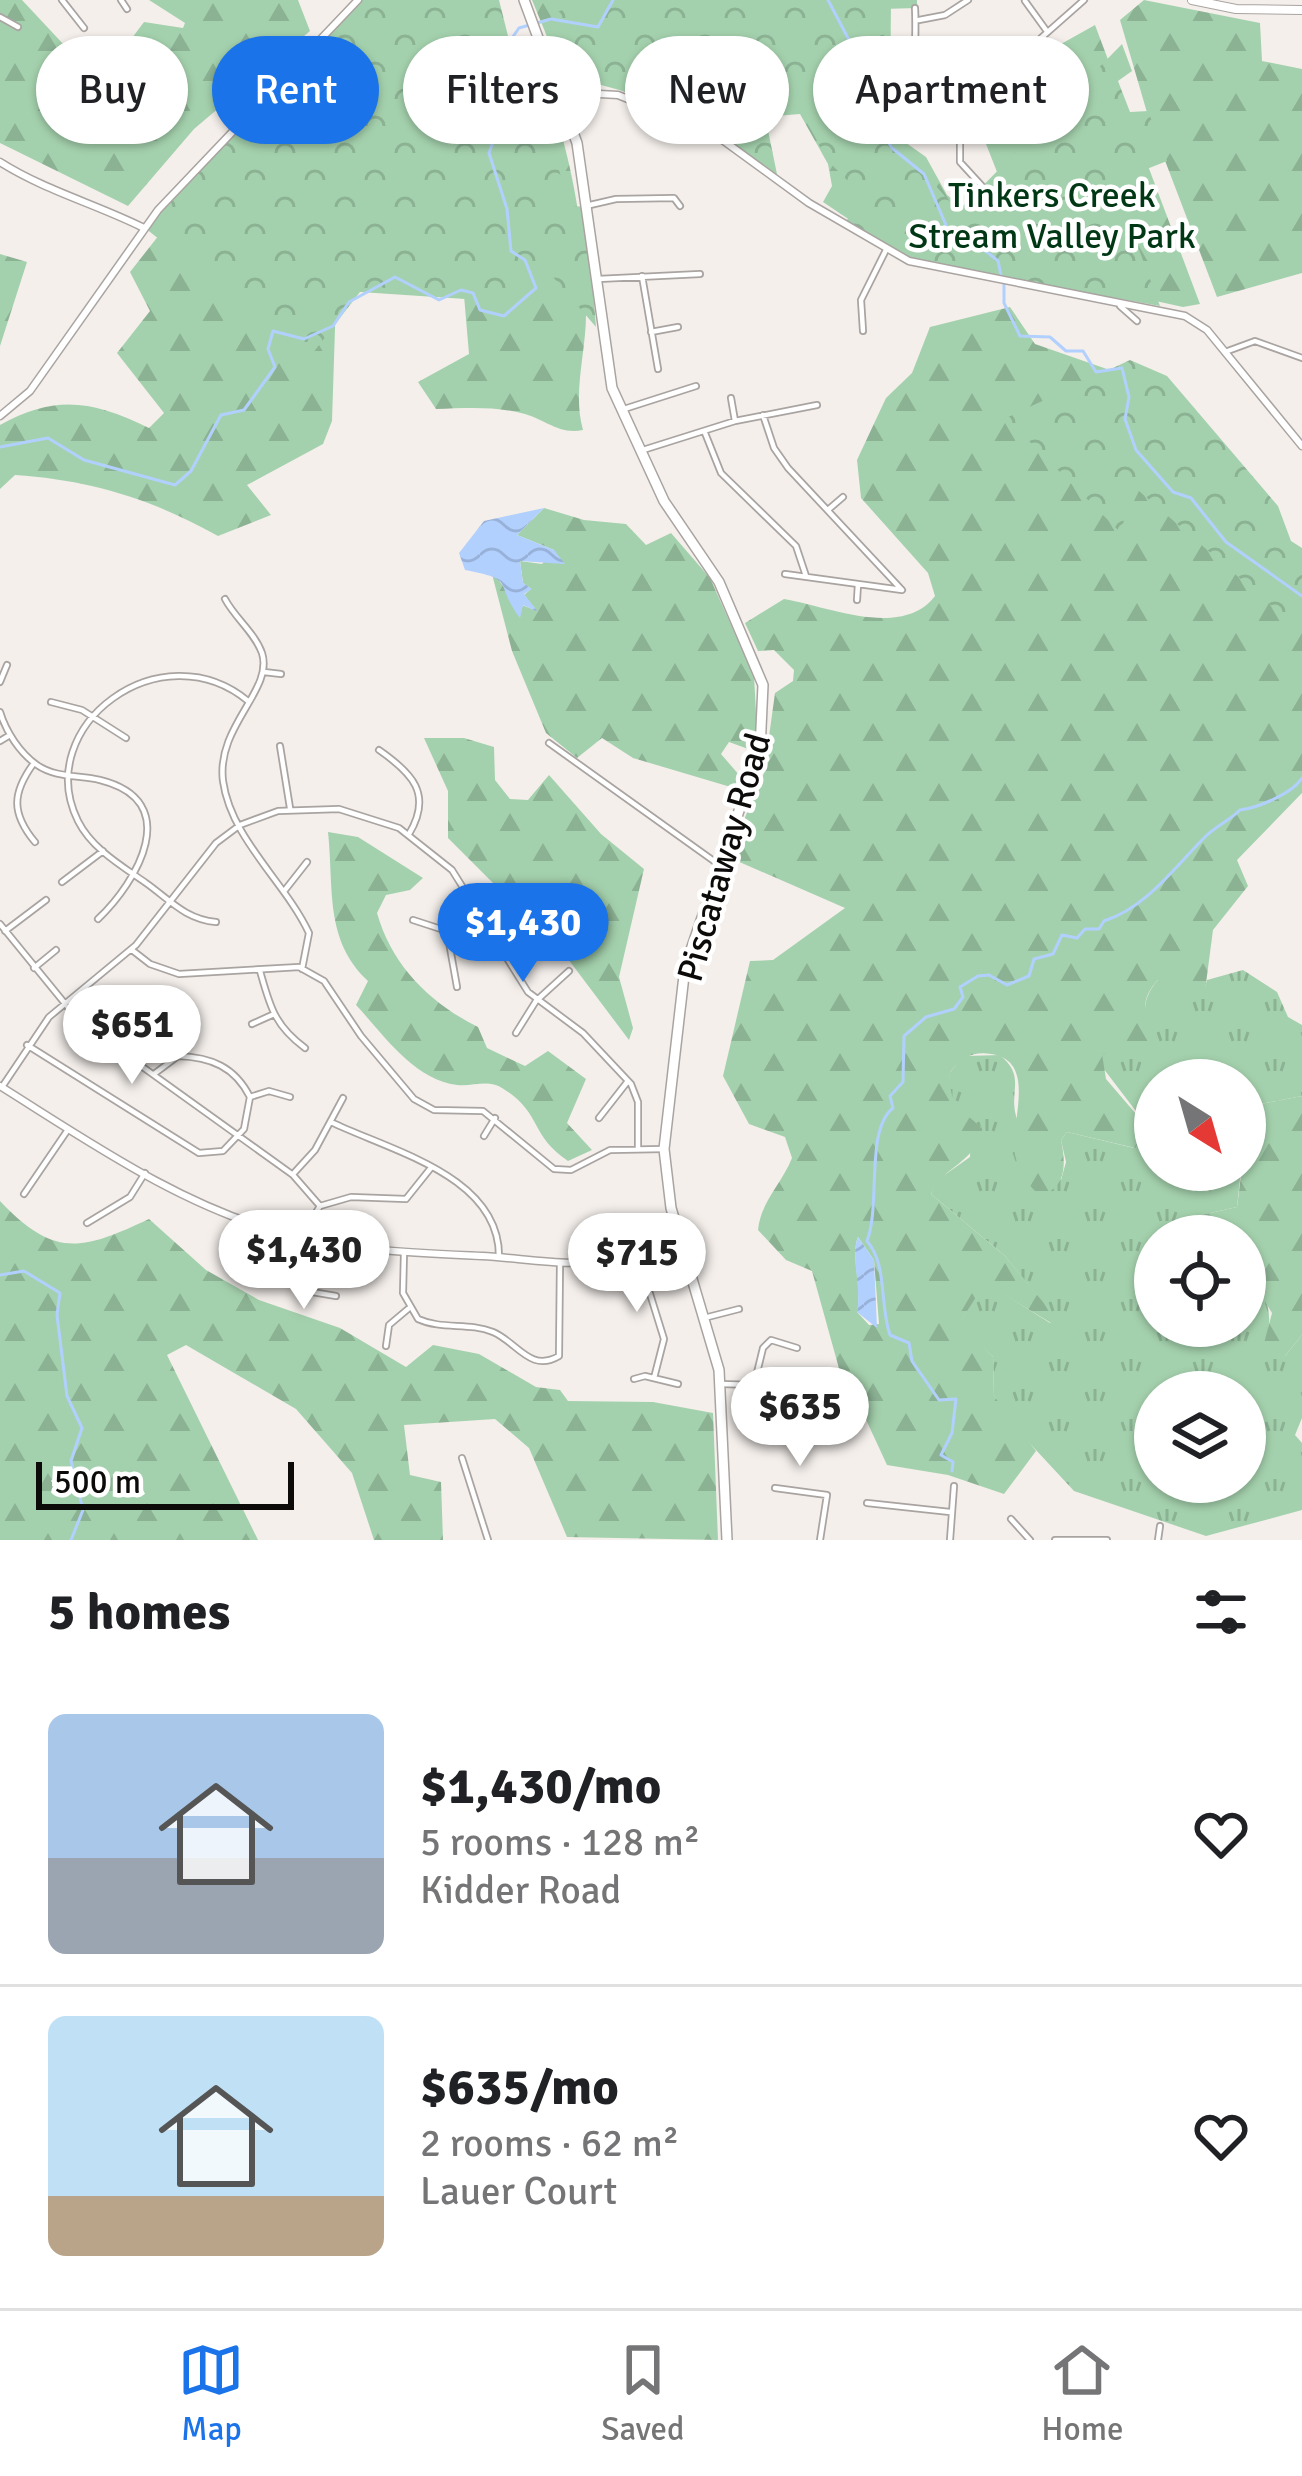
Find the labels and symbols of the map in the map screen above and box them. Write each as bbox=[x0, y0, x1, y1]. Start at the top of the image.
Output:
park label: Tinkers Creek Stream Valley Park bbox=[908, 173, 1196, 259]
street label: Piscataway Road bbox=[667, 728, 781, 987]
pin: $1,430 bbox=[425, 883, 621, 985]
pin: $651 bbox=[61, 985, 203, 1087]
north arrow bbox=[1134, 1059, 1266, 1191]
pin: $1,430 bbox=[206, 1210, 402, 1312]
pin: $715 bbox=[566, 1213, 708, 1315]
pin: $635 bbox=[729, 1367, 871, 1469]
scale bar bbox=[36, 1456, 294, 1509]

